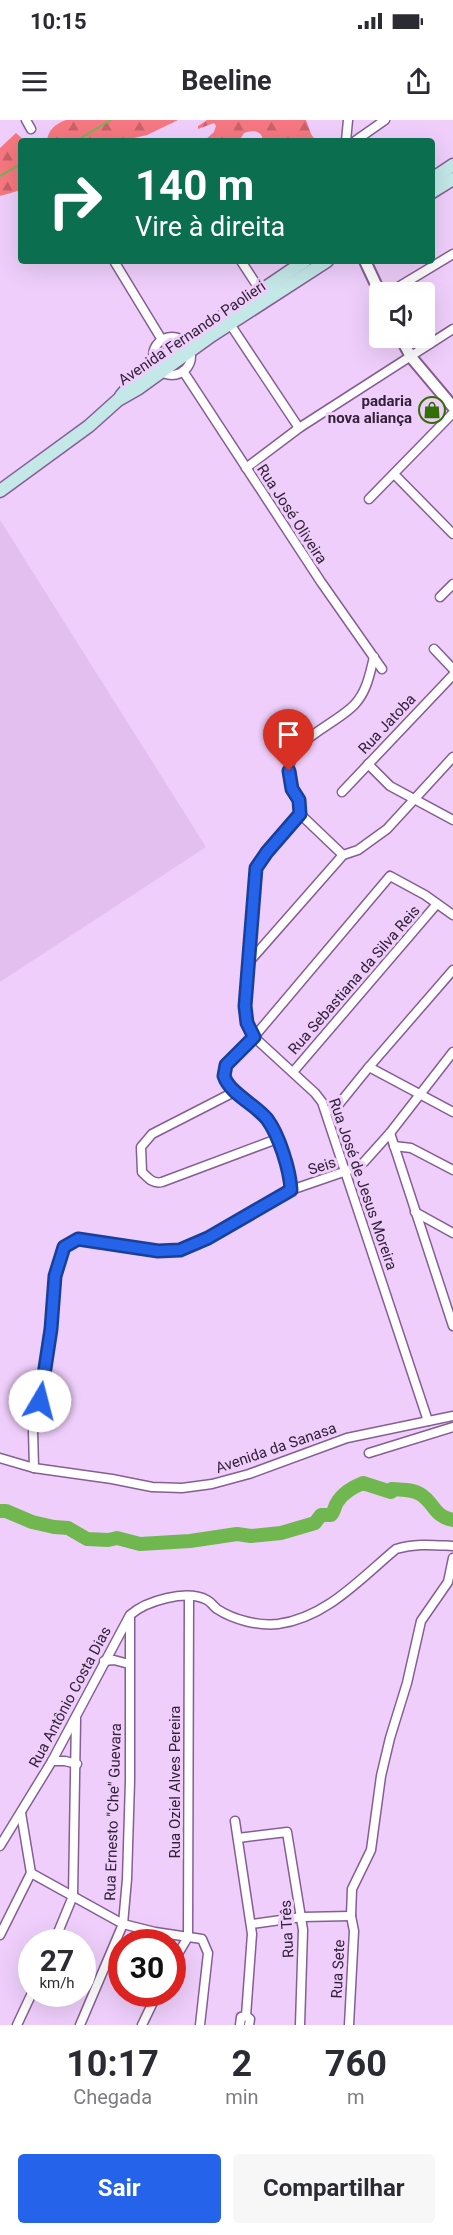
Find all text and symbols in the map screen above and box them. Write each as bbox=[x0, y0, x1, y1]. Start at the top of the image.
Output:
text: 10:15 bbox=[30, 9, 87, 34]
icon: menu bbox=[18, 65, 51, 98]
text: Beeline bbox=[181, 65, 272, 97]
icon: share bbox=[402, 65, 435, 98]
text: 140 m bbox=[135, 161, 254, 210]
icon: right bbox=[36, 162, 114, 240]
text: Vire à direita bbox=[135, 211, 285, 243]
street label: Avenida Fernando Paolieri bbox=[115, 277, 269, 389]
map controls bbox=[369, 282, 435, 348]
button: sound bbox=[369, 282, 435, 348]
place label: padaria nova aliança bbox=[328, 392, 412, 427]
shop icon: padaria nova aliança bbox=[417, 395, 447, 425]
street label: Rua José Oliveira bbox=[253, 461, 331, 567]
street label: Rua Jatoba bbox=[355, 690, 419, 758]
pin bbox=[263, 709, 314, 771]
icon: arrive bbox=[272, 718, 305, 751]
street label: Rua Sebastiana da Silva Reis bbox=[284, 902, 424, 1058]
street label: Rua José de Jesus Moreira bbox=[325, 1096, 401, 1272]
street label: Seis bbox=[306, 1153, 338, 1179]
position arrow bbox=[8, 1369, 72, 1433]
street label: Avenida da Sanasa bbox=[213, 1419, 339, 1477]
street label: Rua Antônio Costa Dias bbox=[25, 1623, 115, 1771]
street label: Rua Oziel Alves Pereira bbox=[166, 1706, 184, 1858]
street label: Rua Ernesto "Che" Guevara bbox=[101, 1723, 125, 1901]
street label: Rua Três bbox=[276, 1899, 298, 1959]
speed limit sign: 30 bbox=[108, 1929, 186, 2007]
street label: Rua Sete bbox=[327, 1939, 349, 1999]
text: 27 bbox=[40, 1943, 74, 1978]
text: km/h bbox=[39, 1974, 75, 1992]
text: 10:17 bbox=[66, 2043, 159, 2085]
text: 2 bbox=[232, 2043, 252, 2085]
text: 760 bbox=[325, 2043, 387, 2085]
text: Chegada bbox=[73, 2085, 152, 2109]
text: min bbox=[225, 2085, 259, 2109]
text: m bbox=[347, 2085, 365, 2109]
button: Sair bbox=[18, 2154, 221, 2223]
button: Compartilhar bbox=[233, 2154, 435, 2223]

